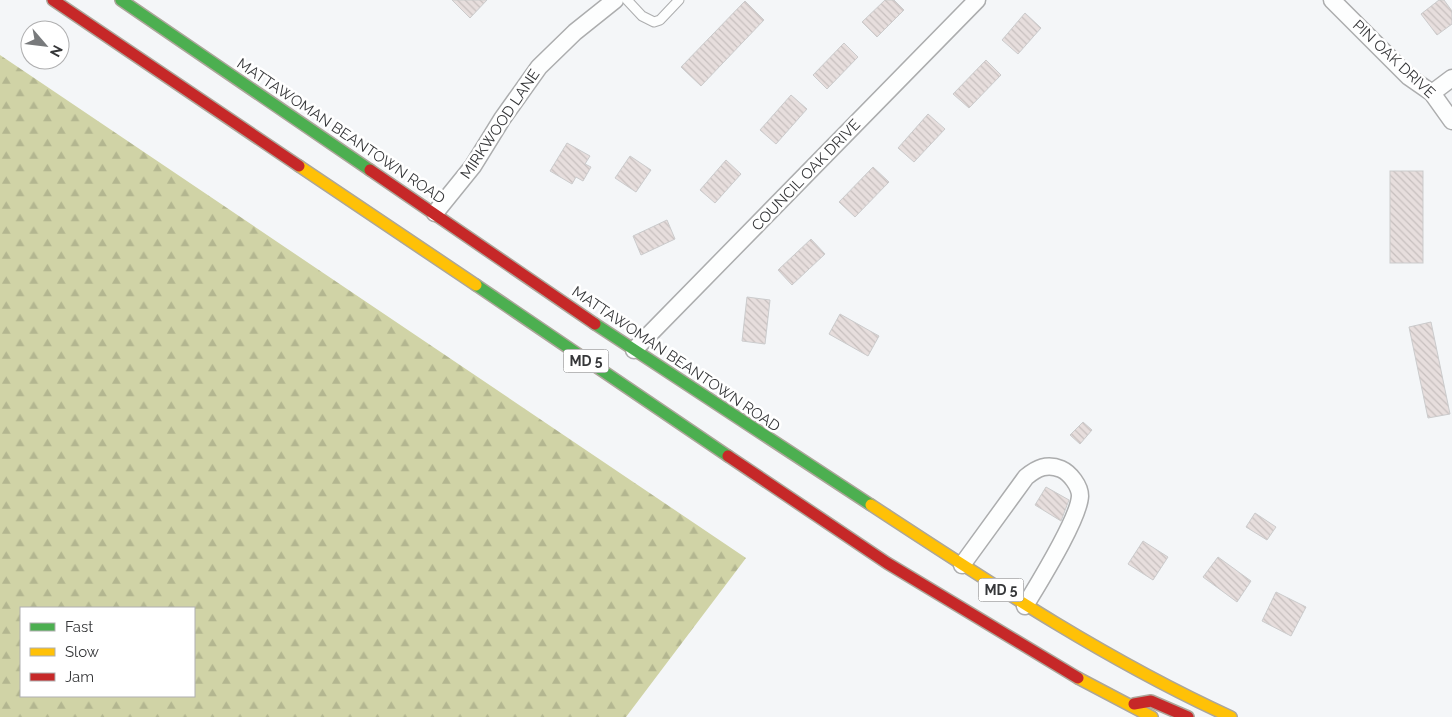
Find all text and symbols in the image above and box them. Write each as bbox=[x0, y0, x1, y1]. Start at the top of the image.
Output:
street label: PIN OAK DRIVE bbox=[1349, 16, 1439, 102]
north arrow bbox=[20, 20, 70, 70]
text: N bbox=[47, 43, 66, 60]
street label: MATTAWOMAN BEANTOWN ROAD bbox=[233, 54, 449, 208]
street label: MIRKWOOD LANE bbox=[457, 66, 543, 182]
street label: COUNCIL OAK DRIVE bbox=[748, 115, 864, 235]
street label: MATTAWOMAN BEANTOWN ROAD bbox=[568, 282, 784, 436]
road number: MD 5 bbox=[564, 350, 608, 372]
road number: MD 5 bbox=[978, 578, 1024, 602]
legend bbox=[20, 607, 195, 697]
text: Fast bbox=[65, 618, 93, 636]
text: Slow bbox=[65, 643, 99, 661]
text: Jam bbox=[65, 668, 94, 686]

